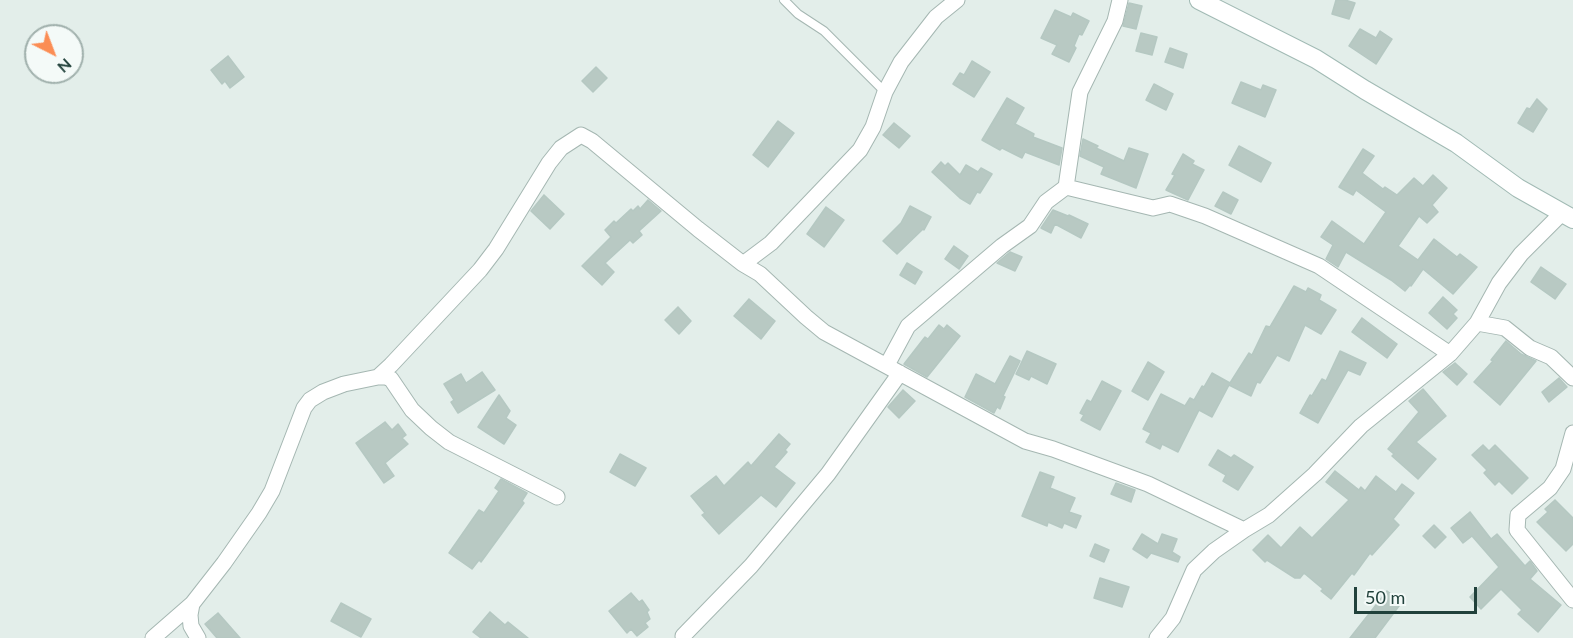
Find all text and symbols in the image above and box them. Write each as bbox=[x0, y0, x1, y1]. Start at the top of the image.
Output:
north arrow bbox=[24, 24, 84, 84]
text: N bbox=[54, 55, 76, 77]
scale bar bbox=[1357, 575, 1480, 613]
text: 50 m bbox=[1365, 586, 1405, 608]

